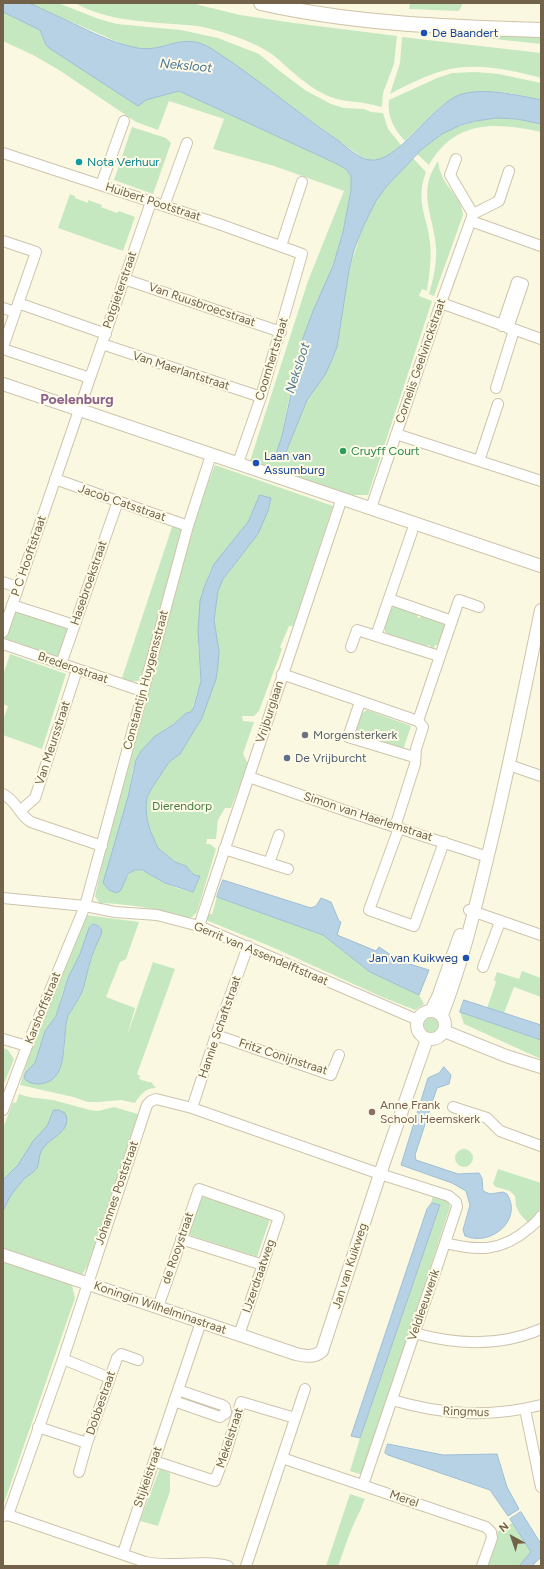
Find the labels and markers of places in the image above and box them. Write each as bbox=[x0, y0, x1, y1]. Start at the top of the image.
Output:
place label: De Baandert bbox=[432, 26, 498, 40]
marker: De Baandert bbox=[419, 28, 429, 38]
place label: Nota Verhuur bbox=[87, 155, 159, 169]
marker: Nota Verhuur bbox=[74, 157, 84, 167]
place label: Cruyff Court bbox=[351, 444, 419, 458]
marker: Cruyff Court bbox=[338, 446, 348, 456]
place label: Laan van Assumburg bbox=[264, 449, 325, 477]
marker: Laan van Assumburg bbox=[251, 458, 261, 468]
place label: Morgensterkerk bbox=[313, 728, 397, 742]
marker: Morgensterkerk bbox=[300, 730, 310, 740]
place label: De Vrijburcht bbox=[295, 751, 367, 765]
marker: De Vrijburcht bbox=[282, 753, 292, 763]
place label: Jan van Kuikweg bbox=[369, 951, 458, 965]
marker: Jan van Kuikweg bbox=[461, 953, 471, 963]
place label: Anne Frank School Heemskerk bbox=[380, 1098, 480, 1126]
marker: Anne Frank School Heemskerk bbox=[367, 1107, 377, 1117]

